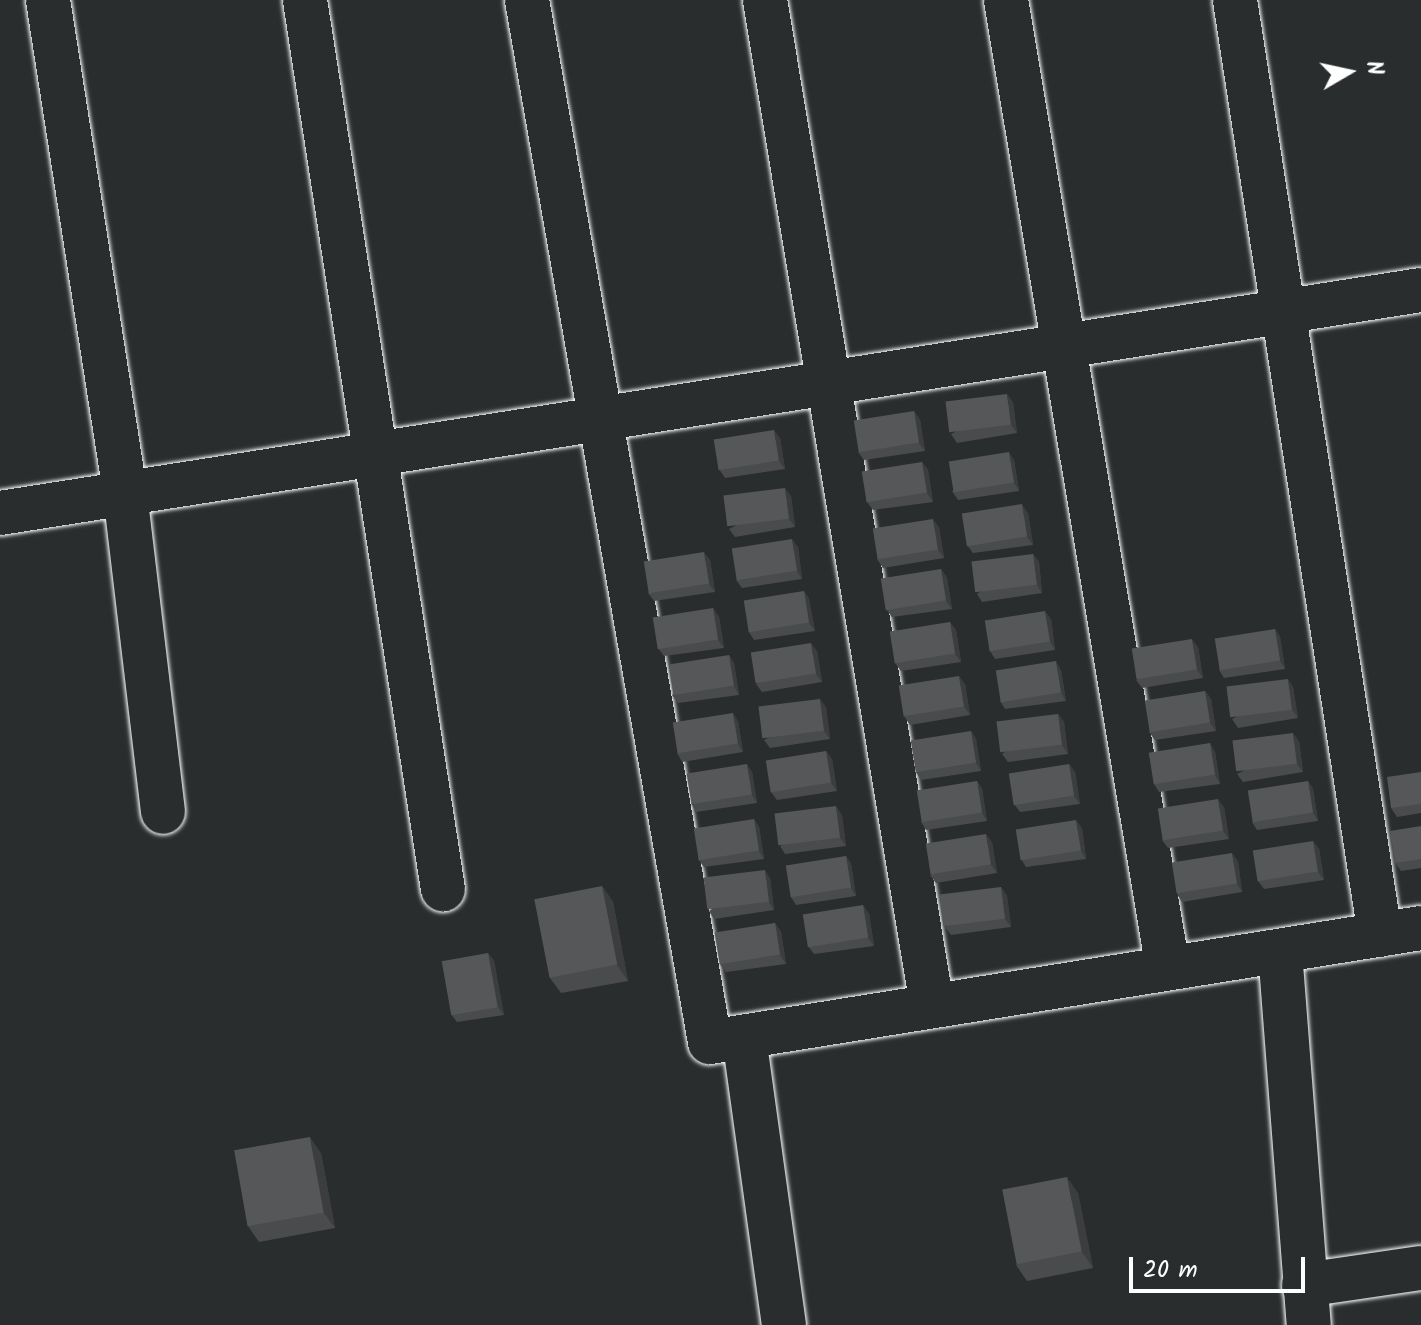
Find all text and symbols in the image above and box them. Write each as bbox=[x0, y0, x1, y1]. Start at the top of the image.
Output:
north arrow bbox=[1309, 32, 1389, 112]
text: N bbox=[1355, 59, 1392, 78]
scale bar bbox=[1133, 1241, 1309, 1291]
text: 20 m bbox=[1143, 1251, 1198, 1290]

